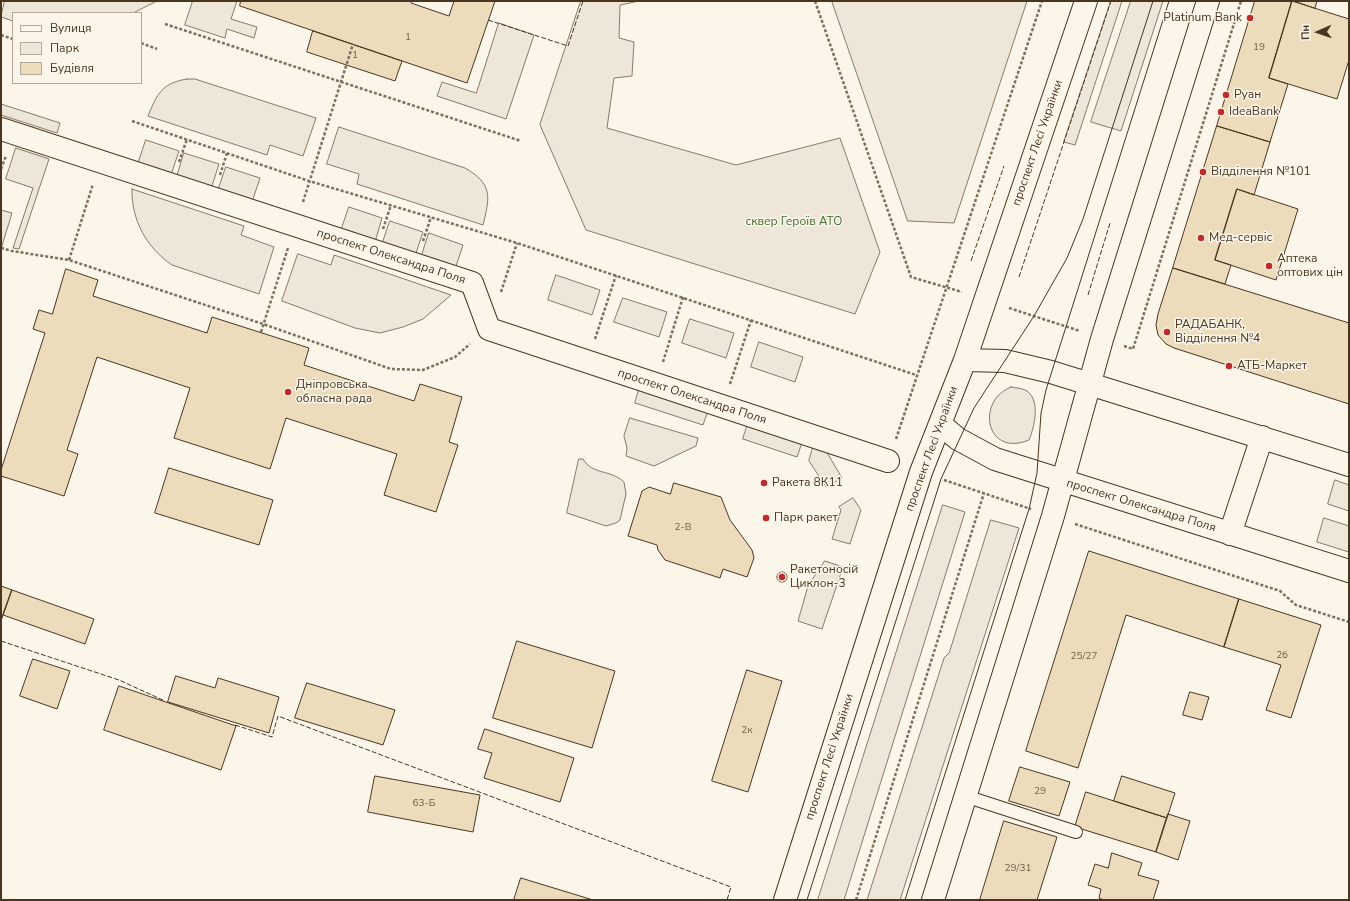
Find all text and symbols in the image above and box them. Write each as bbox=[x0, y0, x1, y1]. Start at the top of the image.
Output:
place label: Platinum Bank bbox=[1163, 11, 1242, 25]
legend bbox=[12, 12, 142, 84]
north arrow bbox=[1298, 12, 1338, 52]
marker: Platinum Bank bbox=[1245, 13, 1255, 23]
text: Вулиця bbox=[50, 20, 92, 36]
text: Пн bbox=[1298, 25, 1313, 40]
house number: 1 bbox=[405, 32, 411, 44]
text: Парк bbox=[50, 40, 79, 56]
house number: 19 bbox=[1253, 42, 1265, 54]
house number: 1 bbox=[352, 50, 358, 62]
text: Будівля bbox=[50, 60, 94, 76]
street label: проспект Лесі Українки bbox=[1010, 78, 1066, 208]
place label: Руан bbox=[1234, 88, 1261, 102]
marker: Руан bbox=[1221, 90, 1231, 100]
place label: IdeaBank bbox=[1229, 105, 1279, 119]
marker: IdeaBank bbox=[1216, 107, 1226, 117]
place label: Відділення №101 bbox=[1211, 165, 1311, 179]
marker: Відділення №101 bbox=[1198, 167, 1208, 177]
park label: сквер Героїв АТО bbox=[746, 215, 842, 229]
street label: проспект Олександра Поля bbox=[315, 226, 467, 288]
place label: Мед-сервіс bbox=[1209, 231, 1272, 245]
marker: Мед-сервіс bbox=[1196, 233, 1206, 243]
place label: Аптека оптових цін bbox=[1277, 252, 1343, 280]
marker: Аптека оптових цін bbox=[1264, 261, 1274, 271]
place label: РАДАБАНК, Відділення №4 bbox=[1175, 318, 1260, 346]
marker: РАДАБАНК, Відділення №4 bbox=[1162, 327, 1172, 337]
place label: АТБ-Маркет bbox=[1237, 359, 1307, 373]
marker: АТБ-Маркет bbox=[1224, 361, 1234, 371]
street label: проспект Олександра Поля bbox=[616, 366, 768, 428]
place label: Дніпровська обласна рада bbox=[296, 378, 372, 406]
street label: проспект Лесі Українки bbox=[903, 384, 961, 514]
marker: Дніпровська обласна рада bbox=[283, 387, 293, 397]
place label: Ракета 8К11 bbox=[772, 476, 843, 490]
street label: проспект Олександра Поля bbox=[1064, 476, 1218, 536]
marker: Ракета 8К11 bbox=[759, 478, 769, 488]
place label: Парк ракет bbox=[774, 511, 838, 525]
marker: Парк ракет bbox=[761, 513, 771, 523]
house number: 2-В bbox=[675, 522, 691, 534]
place label: Ракетоносій Циклон-3 bbox=[790, 563, 858, 591]
marker: Ракетоносій Циклон-3 bbox=[777, 572, 787, 582]
house number: 2б bbox=[1276, 650, 1288, 662]
house number: 25/27 bbox=[1071, 651, 1097, 663]
street label: проспект Лесі Українки bbox=[803, 692, 857, 822]
house number: 2к bbox=[741, 725, 753, 737]
house number: 29 bbox=[1034, 786, 1046, 798]
house number: 63-Б bbox=[413, 798, 435, 810]
house number: 29/31 bbox=[1005, 863, 1031, 875]

